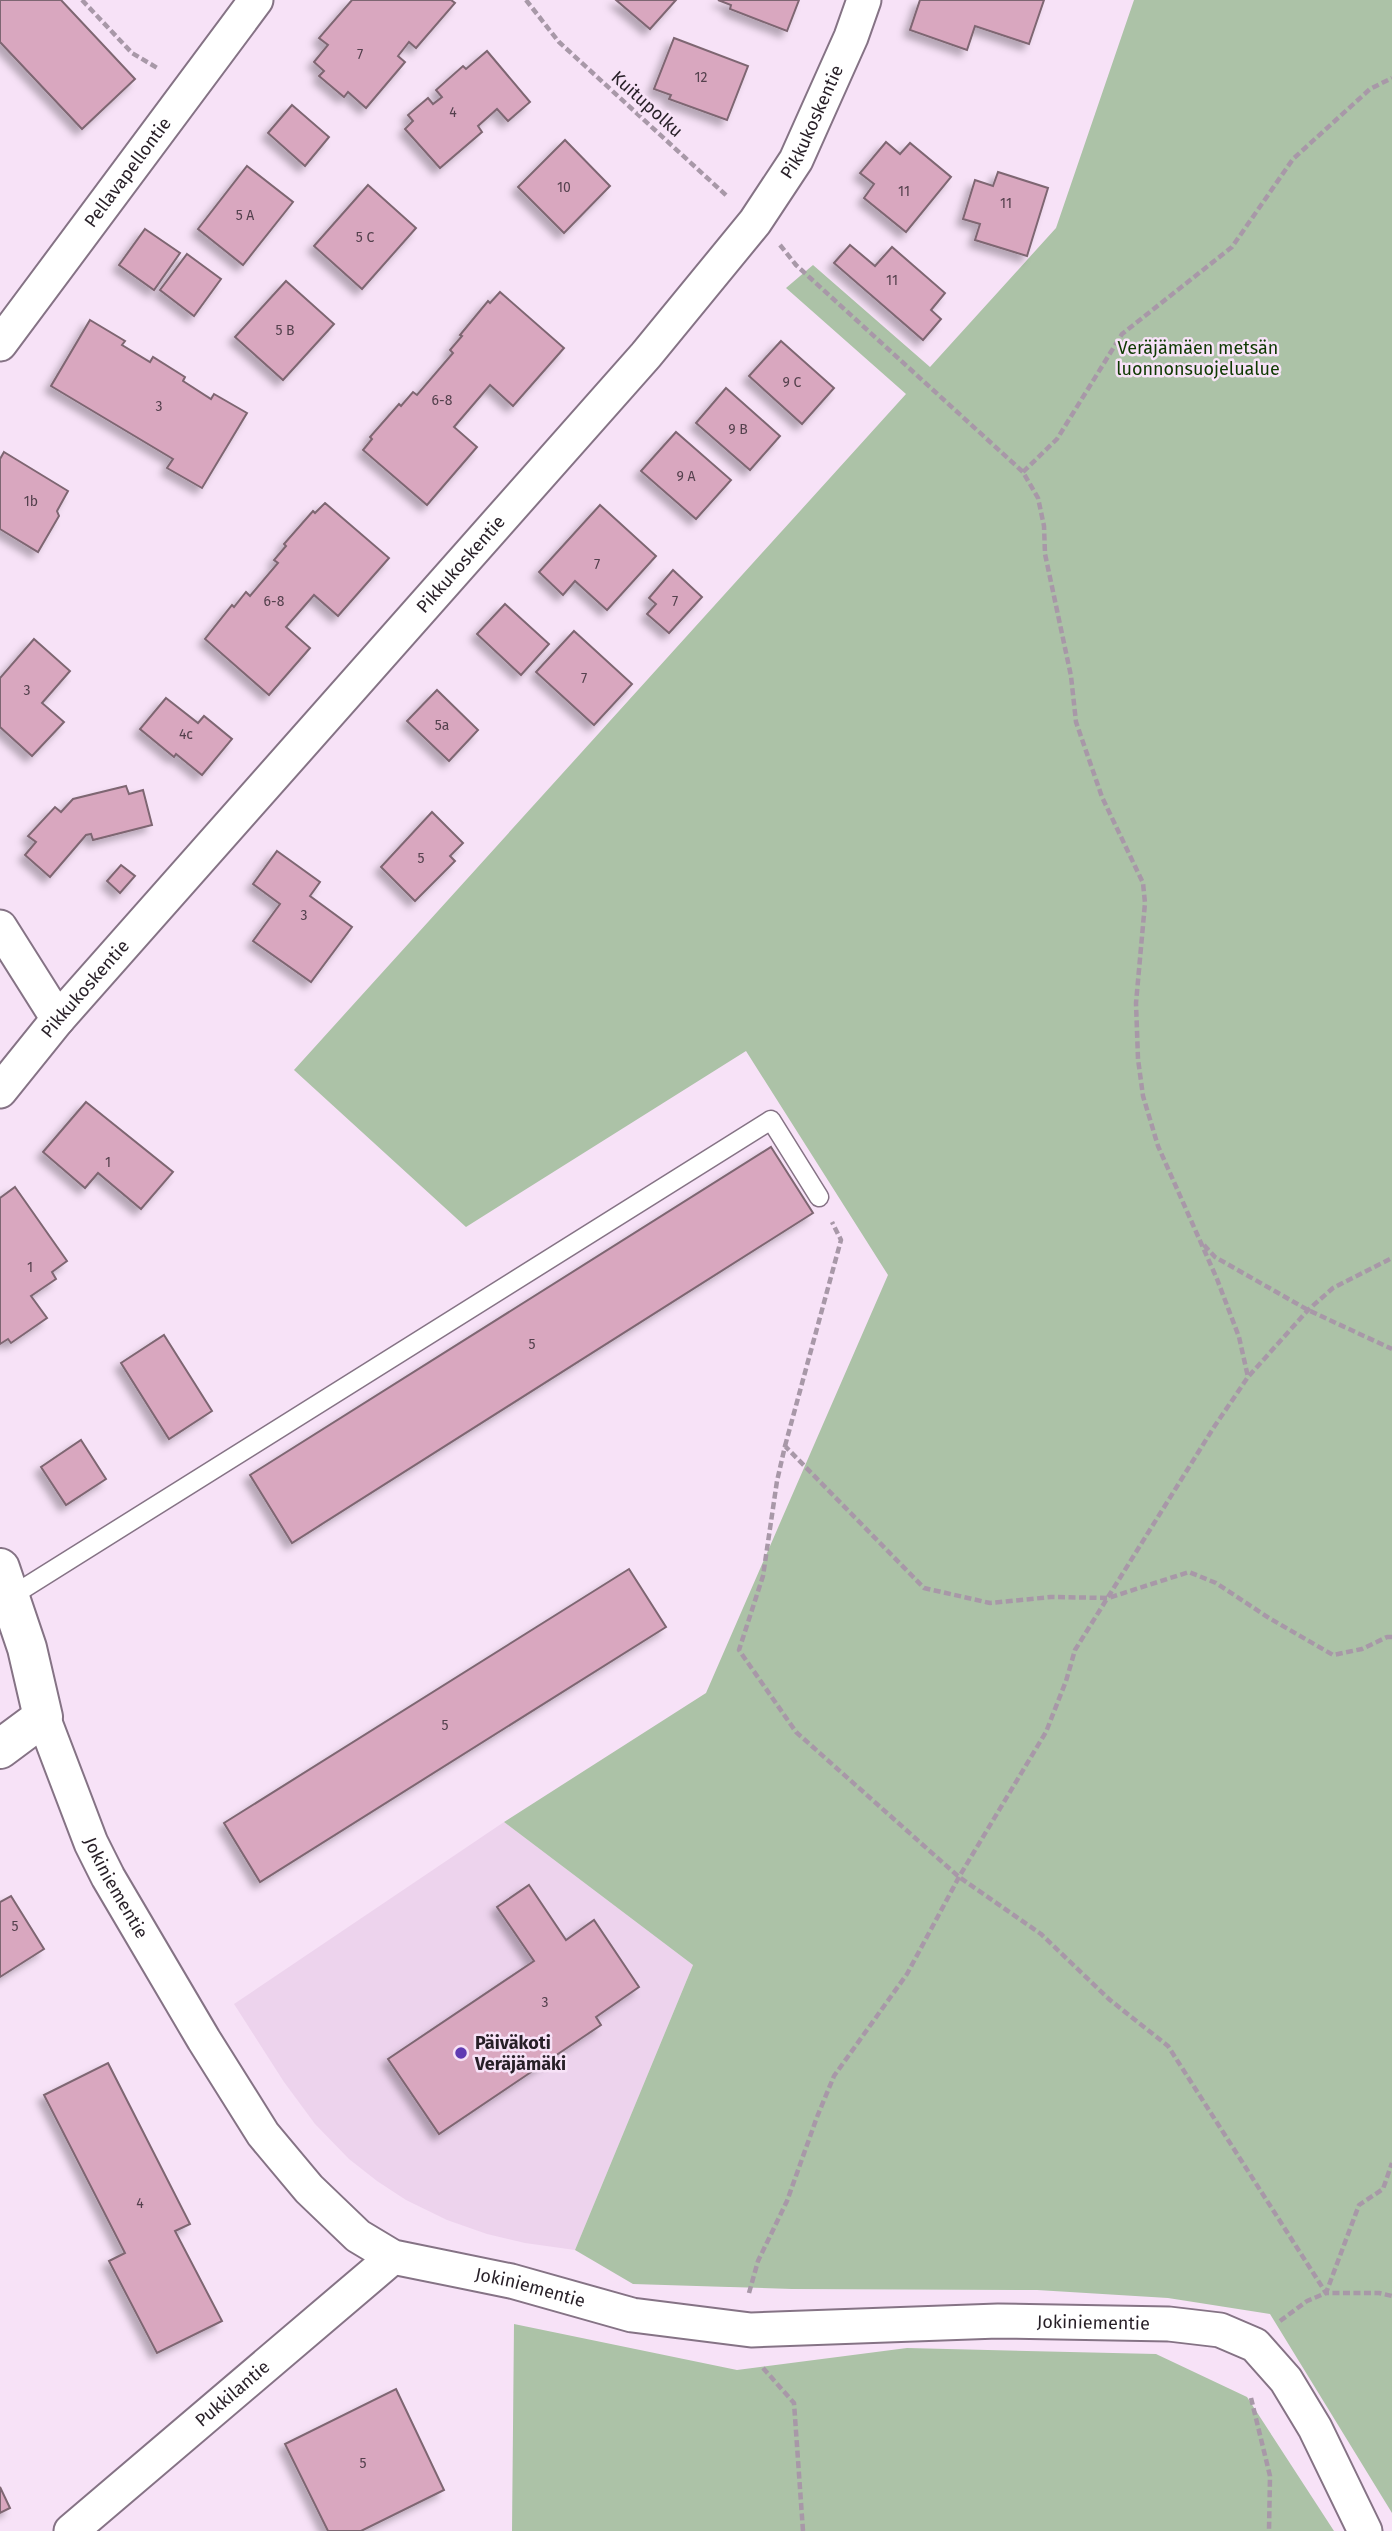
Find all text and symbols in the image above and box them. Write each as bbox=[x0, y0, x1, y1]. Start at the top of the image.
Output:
house number: 7 bbox=[357, 46, 363, 63]
street label: Pikkukoskentie bbox=[776, 62, 848, 183]
street label: Kuitupolku bbox=[607, 66, 687, 142]
house number: 12 bbox=[695, 69, 708, 86]
house number: 4 bbox=[449, 104, 457, 121]
street label: Pellavapellontie bbox=[80, 113, 176, 232]
house number: 10 bbox=[557, 179, 571, 196]
house number: 11 bbox=[898, 183, 910, 200]
house number: 11 bbox=[1000, 195, 1012, 212]
house number: 5 A bbox=[236, 207, 254, 224]
house number: 5 C bbox=[356, 229, 374, 246]
house number: 11 bbox=[886, 272, 898, 289]
house number: 5 B bbox=[275, 322, 295, 339]
park label: Veräjämäen metsän luonnonsuojelualue bbox=[1116, 337, 1280, 380]
house number: 9 C bbox=[783, 374, 802, 391]
house number: 6-8 bbox=[432, 392, 453, 409]
house number: 3 bbox=[156, 398, 163, 415]
house number: 9 B bbox=[728, 421, 748, 438]
house number: 9 A bbox=[676, 468, 696, 485]
house number: 1b bbox=[24, 493, 38, 510]
street label: Pikkukoskentie bbox=[412, 511, 510, 618]
house number: 7 bbox=[594, 556, 600, 573]
house number: 6-8 bbox=[264, 593, 285, 610]
house number: 7 bbox=[672, 593, 678, 610]
house number: 7 bbox=[581, 670, 587, 687]
house number: 3 bbox=[24, 682, 31, 699]
house number: 5a bbox=[435, 717, 449, 734]
house number: 4c bbox=[179, 726, 193, 743]
house number: 5 bbox=[417, 850, 425, 867]
house number: 3 bbox=[301, 907, 308, 924]
street label: Pikkukoskentie bbox=[36, 935, 134, 1042]
house number: 1 bbox=[105, 1154, 111, 1171]
house number: 1 bbox=[27, 1259, 33, 1276]
house number: 5 bbox=[528, 1336, 536, 1353]
house number: 5 bbox=[441, 1717, 449, 1734]
street label: Jokiniementie bbox=[79, 1834, 153, 1943]
house number: 5 bbox=[11, 1918, 19, 1935]
house number: 3 bbox=[542, 1994, 549, 2011]
place label: Päiväkoti Veräjämäki bbox=[474, 2032, 566, 2075]
marker: Päiväkoti Veräjämäki bbox=[453, 2045, 469, 2061]
house number: 4 bbox=[136, 2195, 144, 2212]
street label: Jokiniementie bbox=[473, 2263, 588, 2312]
street label: Jokiniementie bbox=[1037, 2311, 1150, 2335]
street label: Pukkilantie bbox=[191, 2356, 274, 2431]
house number: 5 bbox=[359, 2455, 367, 2472]

